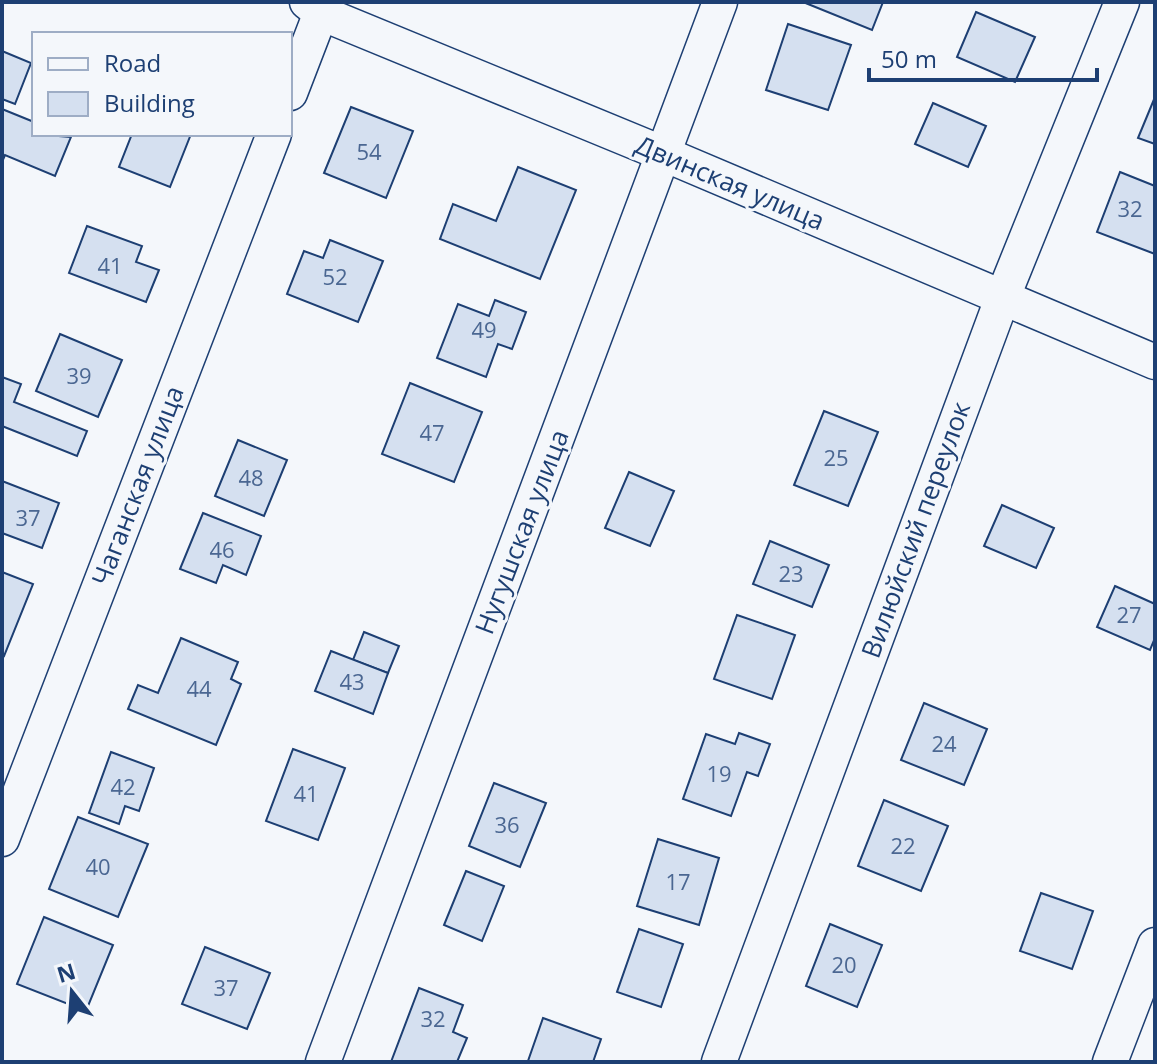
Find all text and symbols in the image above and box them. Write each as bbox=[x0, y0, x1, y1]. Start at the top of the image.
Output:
legend bbox=[32, 32, 292, 136]
scale bar bbox=[869, 32, 1097, 82]
text: 50 m bbox=[881, 42, 937, 75]
text: Road bbox=[104, 46, 161, 79]
text: Building bbox=[104, 86, 195, 119]
street label: Двинская улица bbox=[630, 126, 831, 238]
house number: 54 bbox=[356, 136, 382, 166]
house number: 32 bbox=[1117, 193, 1143, 223]
house number: 41 bbox=[97, 250, 123, 280]
house number: 52 bbox=[322, 261, 348, 291]
house number: 49 bbox=[471, 314, 497, 344]
house number: 39 bbox=[66, 360, 92, 390]
street label: Чаганская улица bbox=[82, 381, 192, 591]
street label: Вилюйский переулок bbox=[852, 396, 978, 663]
house number: 47 bbox=[419, 417, 445, 447]
street label: Нугушская улица bbox=[466, 424, 577, 639]
house number: 25 bbox=[823, 442, 849, 472]
house number: 48 bbox=[238, 462, 264, 492]
house number: 37 bbox=[15, 502, 41, 532]
house number: 46 bbox=[209, 534, 235, 564]
house number: 23 bbox=[778, 558, 804, 588]
house number: 27 bbox=[1116, 599, 1142, 629]
house number: 43 bbox=[339, 666, 365, 696]
house number: 44 bbox=[186, 673, 212, 703]
house number: 24 bbox=[931, 728, 957, 758]
house number: 19 bbox=[706, 758, 732, 788]
house number: 42 bbox=[110, 771, 136, 801]
house number: 41 bbox=[293, 778, 319, 808]
house number: 36 bbox=[494, 809, 520, 839]
house number: 22 bbox=[890, 830, 916, 860]
house number: 40 bbox=[85, 851, 111, 881]
house number: 17 bbox=[665, 866, 691, 896]
house number: 20 bbox=[831, 949, 857, 979]
north arrow bbox=[32, 952, 112, 1032]
text: N bbox=[53, 955, 79, 989]
house number: 37 bbox=[213, 972, 239, 1002]
house number: 32 bbox=[420, 1003, 446, 1033]

